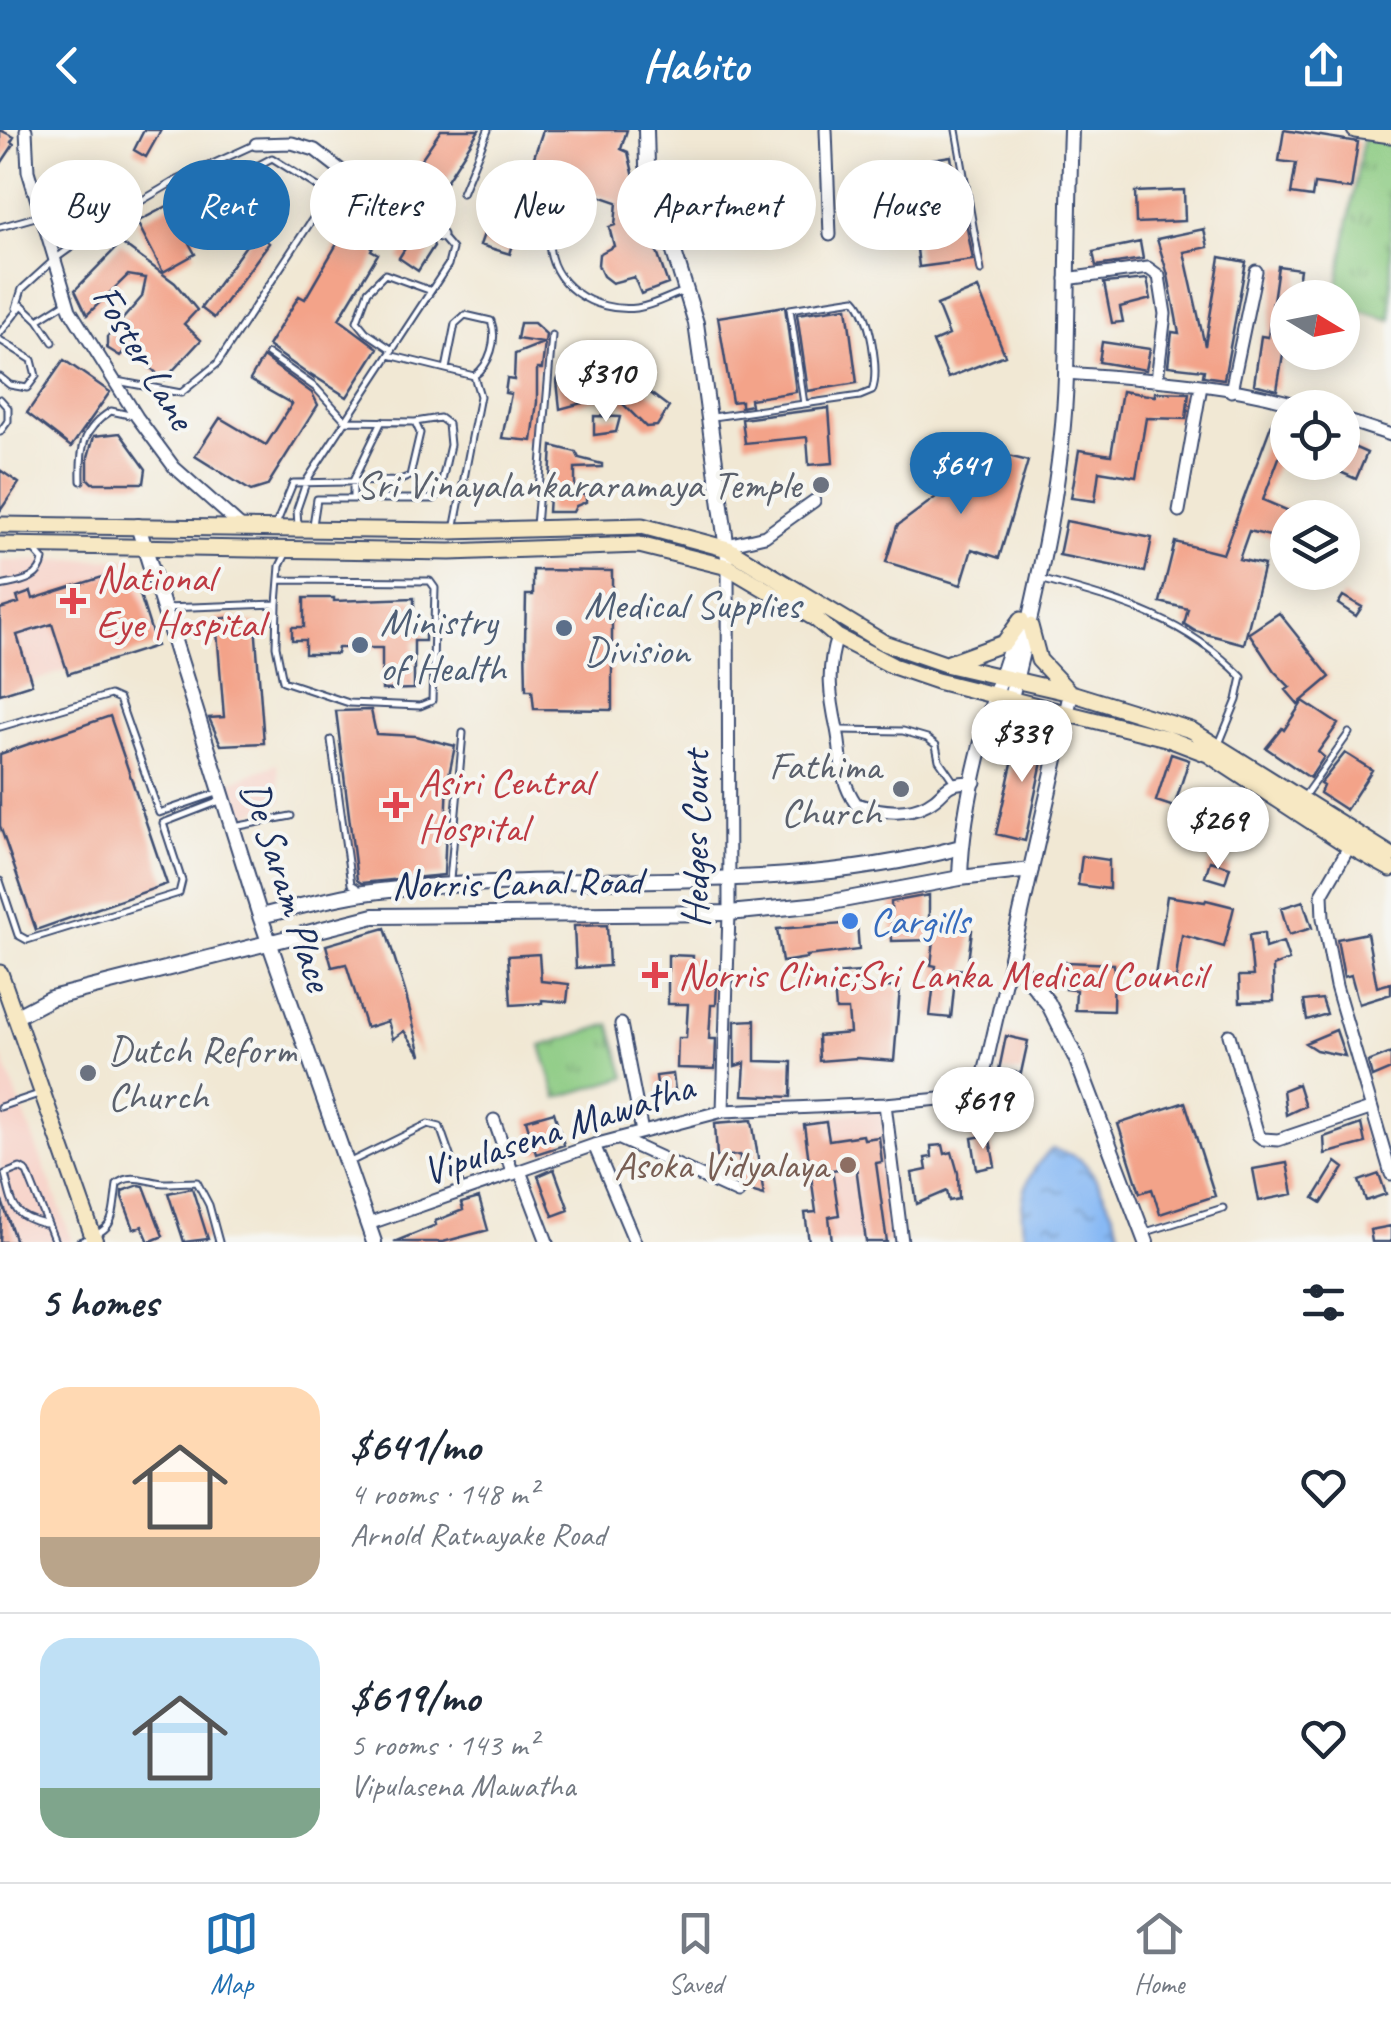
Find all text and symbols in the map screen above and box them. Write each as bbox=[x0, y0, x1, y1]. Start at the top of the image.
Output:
text: Habito bbox=[643, 37, 748, 94]
icon: back bbox=[40, 38, 95, 93]
icon: share bbox=[1296, 38, 1351, 93]
chip: Buy bbox=[30, 160, 143, 250]
chip: Rent bbox=[163, 160, 290, 250]
chip: Filters bbox=[310, 160, 456, 250]
chip: New bbox=[476, 160, 597, 250]
chip: Apartment bbox=[617, 160, 816, 250]
chip: House bbox=[836, 160, 974, 250]
street label: Foster Lane bbox=[81, 276, 208, 441]
north arrow bbox=[1270, 280, 1360, 370]
map controls bbox=[1270, 280, 1360, 590]
pin: $310 bbox=[547, 340, 665, 425]
text: $310 bbox=[577, 352, 635, 393]
button: locate bbox=[1270, 390, 1360, 480]
pin: $641 bbox=[902, 432, 1020, 517]
text: $641 bbox=[932, 444, 990, 485]
place label: Sri Vinayalankararamaya Temple bbox=[356, 460, 804, 510]
marker: Sri Vinayalankararamaya Temple bbox=[810, 474, 832, 496]
button: layers bbox=[1270, 500, 1360, 590]
place label: National Eye Hospital bbox=[96, 553, 270, 649]
place label: Medical Supplies Division bbox=[584, 580, 804, 676]
marker: National Eye Hospital bbox=[60, 588, 86, 614]
place label: Ministry of Health bbox=[380, 597, 508, 693]
marker: Medical Supplies Division bbox=[553, 617, 575, 639]
marker: Ministry of Health bbox=[349, 634, 371, 656]
pin: $339 bbox=[963, 700, 1081, 785]
text: $339 bbox=[993, 712, 1051, 753]
place label: Fathima Church bbox=[769, 741, 885, 837]
street label: Hedges Court bbox=[670, 747, 720, 928]
place label: Asiri Central Hospital bbox=[418, 757, 598, 853]
street label: De Saram Place bbox=[230, 775, 345, 1000]
marker: Fathima Church bbox=[890, 778, 912, 800]
pin: $269 bbox=[1159, 787, 1277, 872]
marker: Asiri Central Hospital bbox=[383, 792, 409, 818]
text: $269 bbox=[1189, 799, 1247, 840]
street label: Norris Canal Road bbox=[391, 856, 648, 910]
place label: Cargills bbox=[870, 896, 973, 946]
marker: Cargills bbox=[839, 910, 861, 932]
place label: Norris Clinic;Sri Lanka Medical Council bbox=[678, 950, 1212, 1000]
marker: Norris Clinic;Sri Lanka Medical Council bbox=[642, 962, 668, 988]
place label: Dutch Reform Church bbox=[108, 1025, 298, 1121]
street label: Vipulasena Mawatha bbox=[416, 1061, 702, 1196]
marker: Dutch Reform Church bbox=[77, 1062, 99, 1084]
pin: $619 bbox=[924, 1067, 1042, 1152]
text: $619 bbox=[954, 1079, 1012, 1120]
place label: Asoka Vidyalaya bbox=[614, 1140, 832, 1190]
marker: Asoka Vidyalaya bbox=[837, 1154, 859, 1176]
icon: filters bbox=[1296, 1275, 1351, 1330]
text: 5 homes bbox=[40, 1276, 158, 1329]
text: $641/mo bbox=[350, 1420, 480, 1473]
icon: home bbox=[120, 1427, 240, 1547]
icon: heart bbox=[1296, 1460, 1351, 1515]
text: 4 rooms · 148 m² bbox=[350, 1473, 537, 1514]
text: Arnold Ratnayake Road bbox=[350, 1514, 606, 1555]
text: $619/mo bbox=[350, 1671, 480, 1724]
icon: home bbox=[120, 1678, 240, 1798]
icon: heart bbox=[1296, 1711, 1351, 1766]
text: 5 rooms · 143 m² bbox=[350, 1724, 537, 1765]
text: Vipulasena Mawatha bbox=[350, 1765, 575, 1806]
tab: Map bbox=[204, 1906, 259, 2001]
tab: Saved bbox=[668, 1906, 723, 2001]
tab: Home bbox=[1132, 1906, 1187, 2001]

